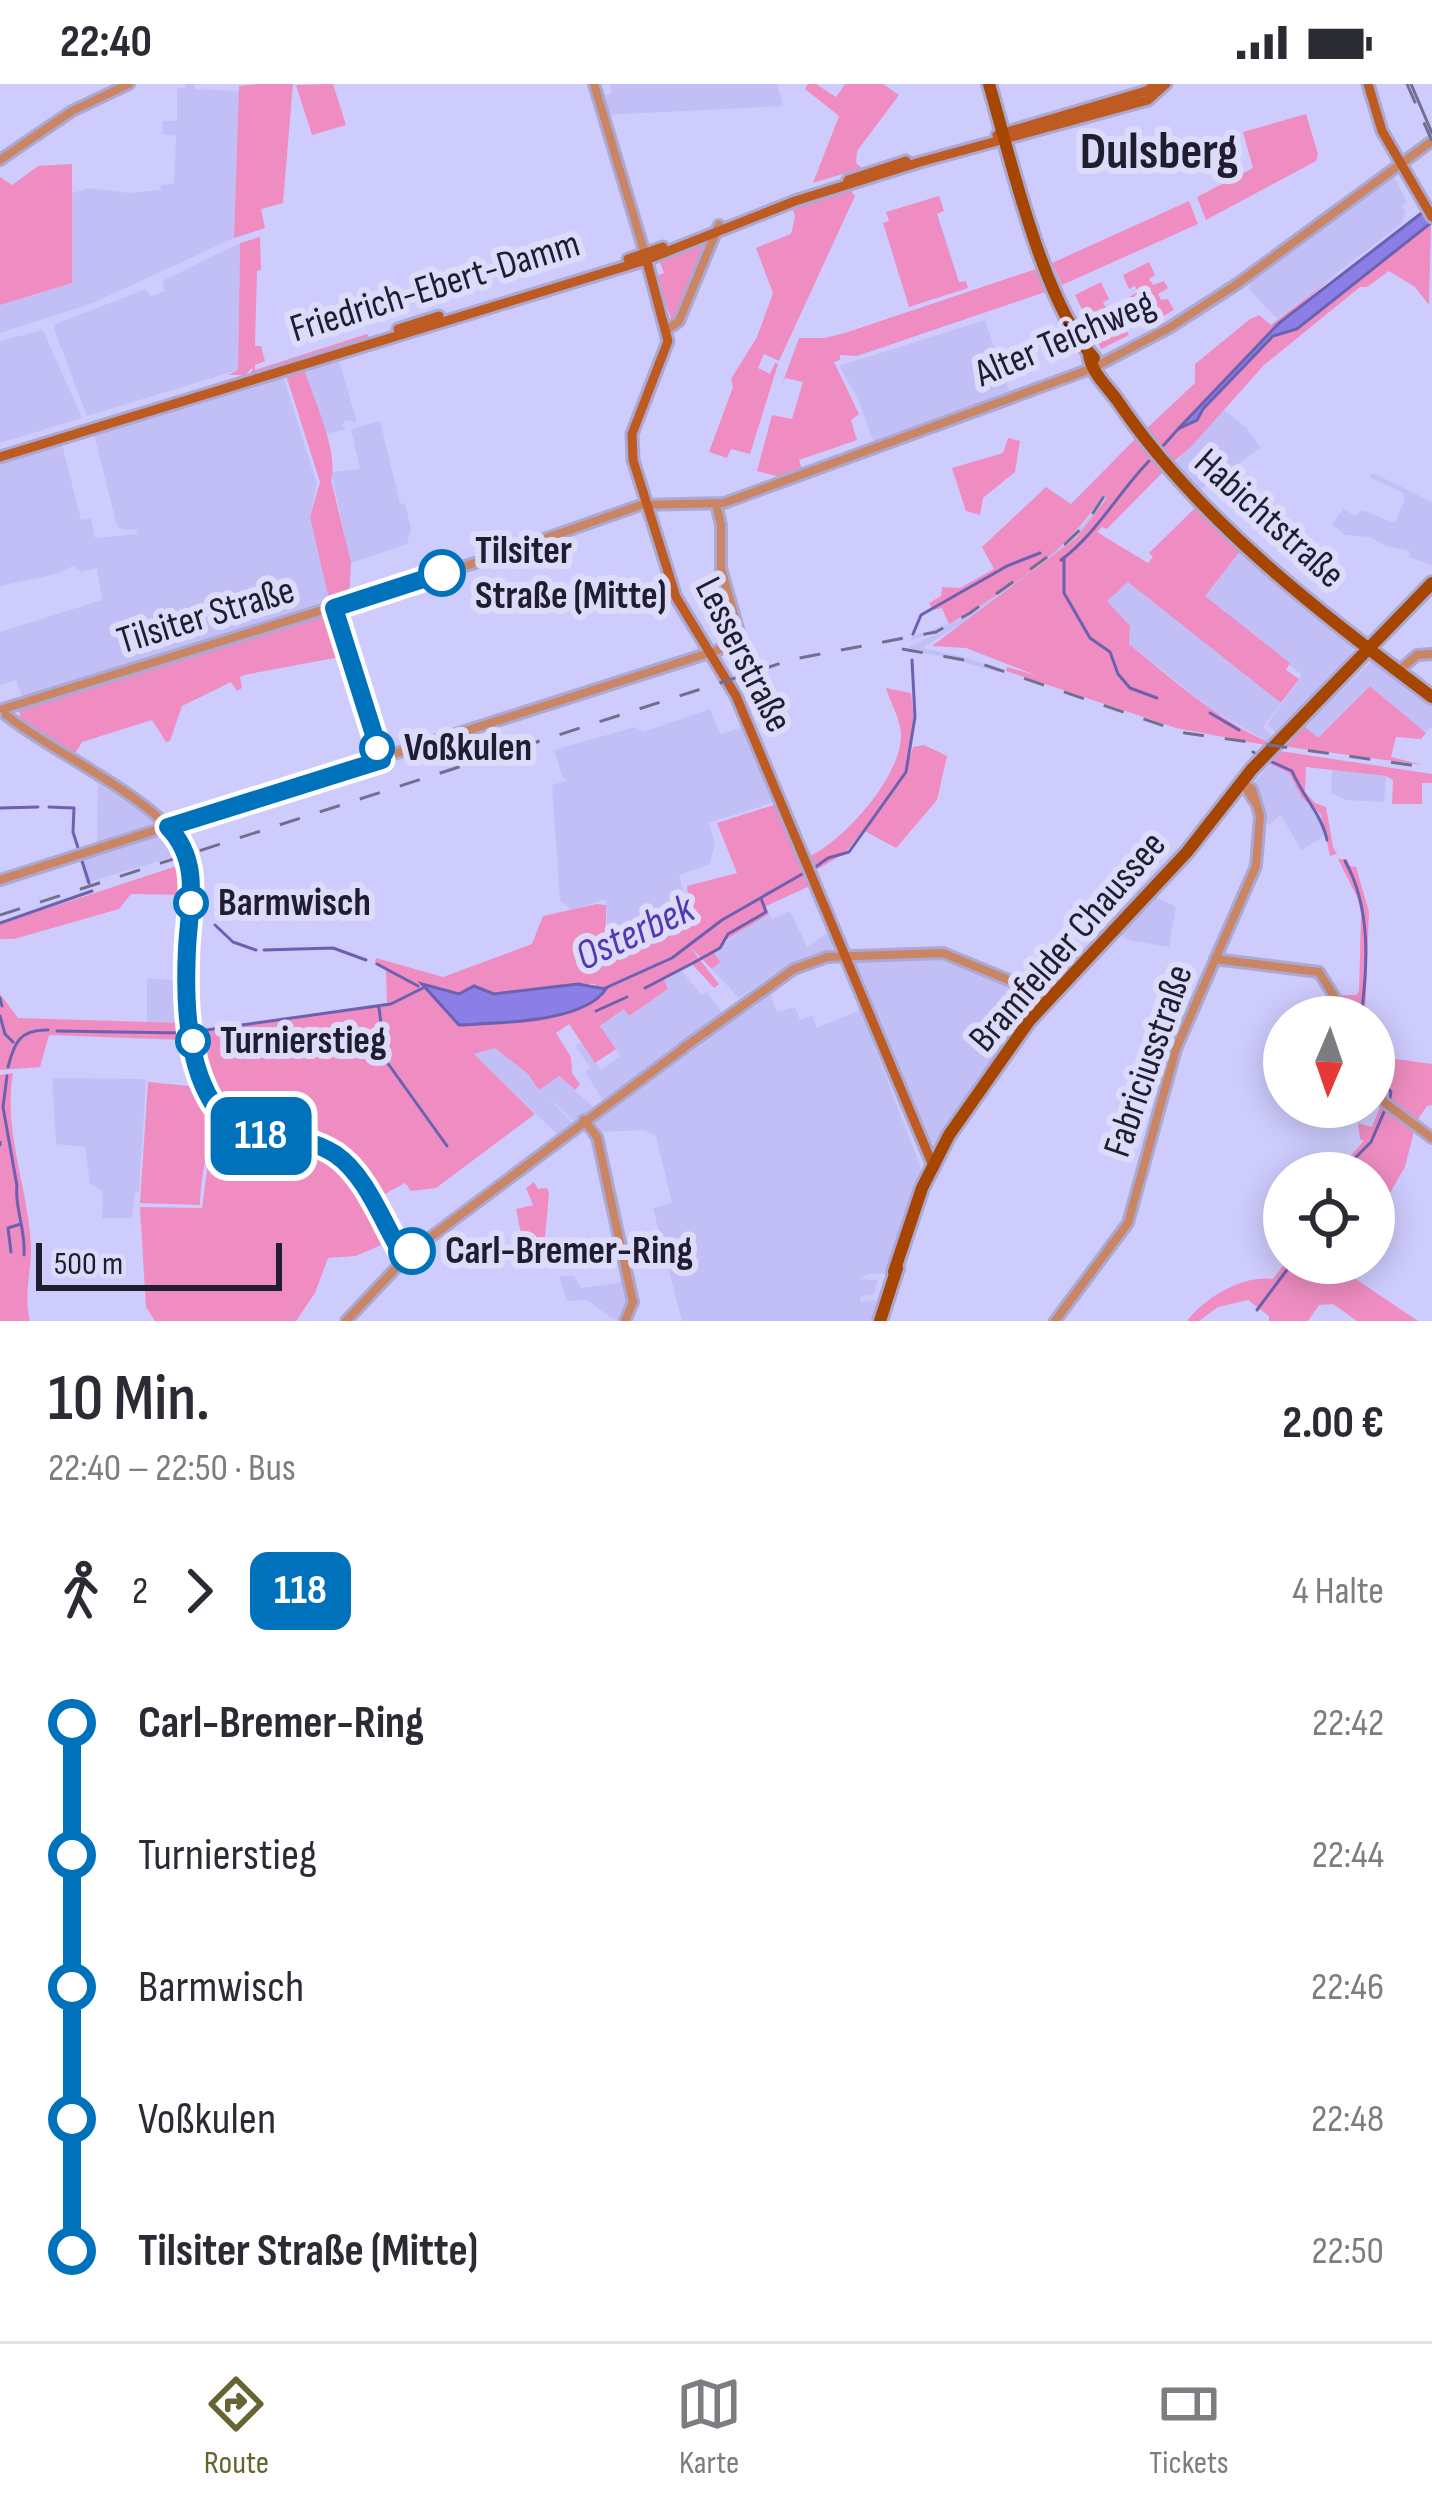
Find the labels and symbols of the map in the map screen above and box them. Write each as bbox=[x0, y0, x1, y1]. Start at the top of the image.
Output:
district label: Dulsberg bbox=[1080, 122, 1238, 183]
street label: Friedrich-Ebert-Damm bbox=[285, 221, 585, 353]
street label: Alter Teichweg bbox=[967, 280, 1162, 398]
street label: Habichtstraße bbox=[1184, 439, 1354, 599]
place label: Tilsiter Straße (Mitte) bbox=[475, 528, 667, 620]
marker: Tilsiter Straße (Mitte) bbox=[420, 551, 464, 595]
street label: Tilsiter Straße bbox=[112, 567, 300, 665]
street label: Lesserstraße bbox=[684, 570, 802, 740]
place label: Voßkulen bbox=[404, 725, 532, 772]
marker: Voßkulen bbox=[361, 732, 393, 764]
street label: Bramfelder Chaussee bbox=[960, 822, 1176, 1062]
place label: Barmwisch bbox=[218, 880, 371, 927]
water label: Osterbek bbox=[568, 883, 703, 982]
marker: Barmwisch bbox=[175, 887, 207, 919]
street label: Fabriciusstraße bbox=[1094, 959, 1204, 1163]
north arrow bbox=[1263, 996, 1395, 1128]
place label: Turnierstieg bbox=[220, 1018, 386, 1065]
marker: Turnierstieg bbox=[177, 1025, 209, 1057]
line badge: 118 bbox=[192, 1097, 330, 1175]
place label: Carl-Bremer-Ring bbox=[445, 1228, 693, 1275]
marker: Carl-Bremer-Ring bbox=[390, 1229, 434, 1273]
scale bar bbox=[36, 1237, 282, 1290]

